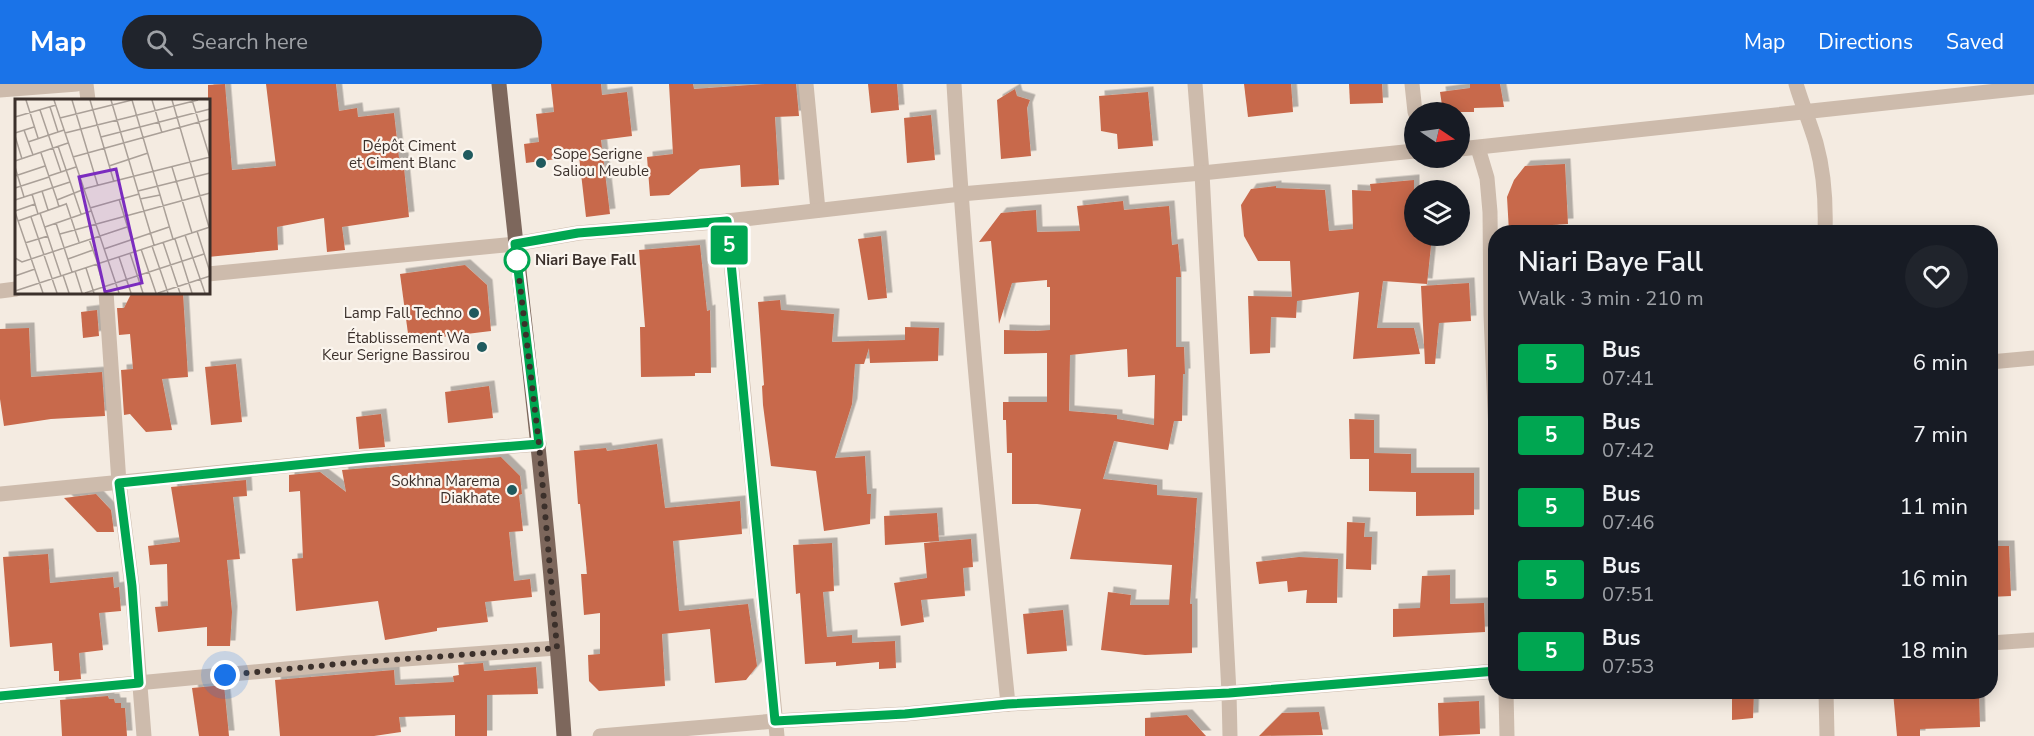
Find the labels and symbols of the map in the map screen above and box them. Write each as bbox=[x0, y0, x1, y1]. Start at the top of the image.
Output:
inset map bbox=[15, 99, 210, 294]
north arrow bbox=[1404, 102, 1470, 168]
place label: Dépôt Ciment et Ciment Blanc bbox=[349, 136, 457, 173]
place label: Sope Serigne Saliou Meuble bbox=[553, 144, 649, 181]
marker: Dépôt Ciment et Ciment Blanc bbox=[461, 148, 475, 162]
marker: Sope Serigne Saliou Meuble bbox=[534, 156, 548, 170]
line badge: 5 bbox=[710, 226, 748, 264]
marker: Niari Baye Fall bbox=[504, 247, 530, 273]
place label: Niari Baye Fall bbox=[535, 250, 636, 270]
place label: Lamp Fall Techno bbox=[344, 303, 462, 323]
marker: Lamp Fall Techno bbox=[467, 306, 481, 320]
place label: Établissement Wa Keur Serigne Bassirou bbox=[322, 328, 470, 365]
marker: Établissement Wa Keur Serigne Bassirou bbox=[475, 340, 489, 354]
place label: Sokhna Marema Diakhate bbox=[391, 471, 500, 508]
marker: Sokhna Marema Diakhate bbox=[505, 483, 519, 497]
your location bbox=[210, 660, 240, 690]

